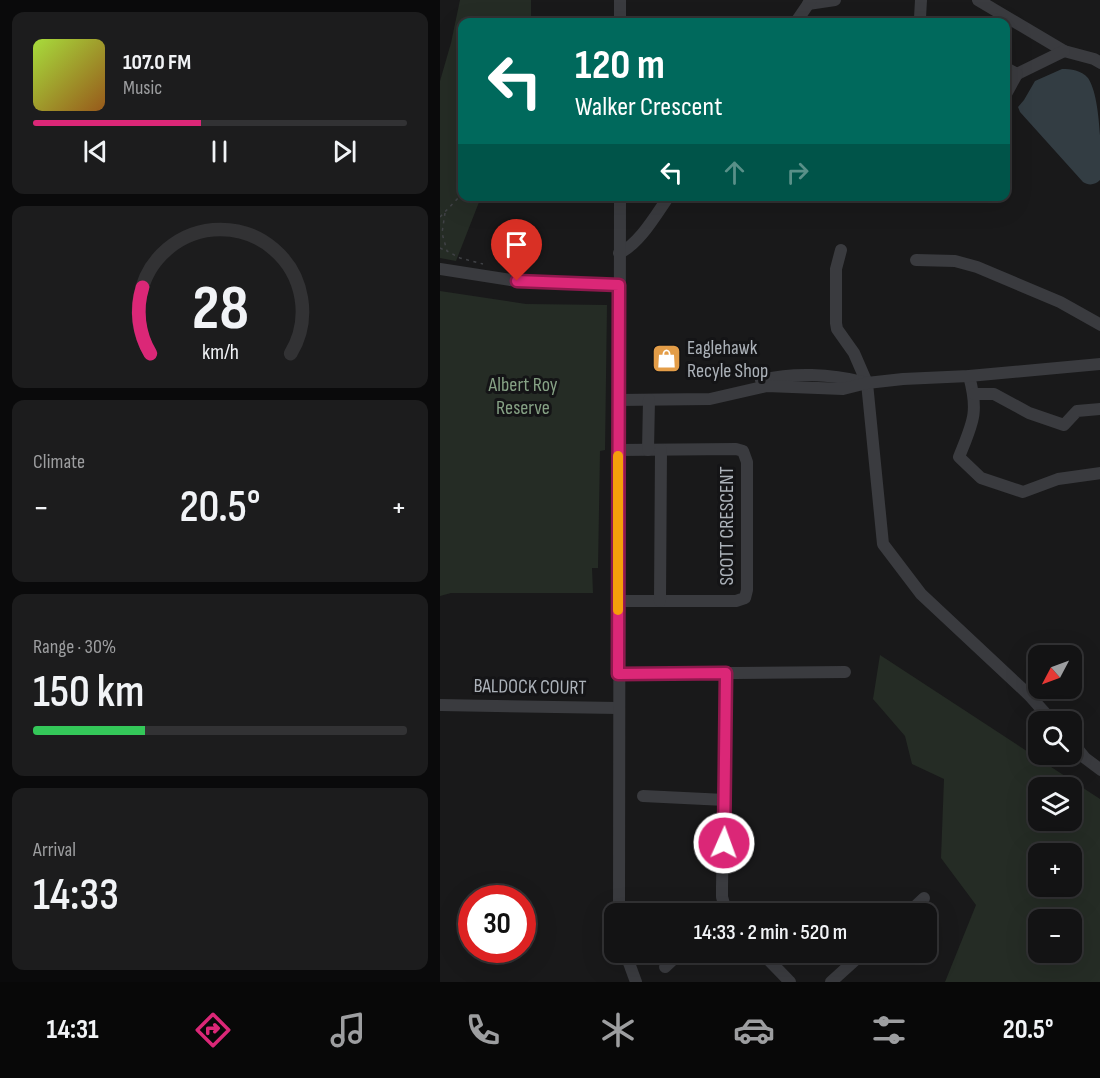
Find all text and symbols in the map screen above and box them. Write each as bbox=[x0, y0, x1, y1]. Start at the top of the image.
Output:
text: 120 m bbox=[575, 40, 665, 91]
icon: left bbox=[476, 42, 554, 120]
text: 107.0 FM bbox=[123, 49, 191, 76]
text: Music bbox=[123, 76, 162, 100]
text: Walker Crescent bbox=[575, 91, 722, 123]
icon: previous bbox=[79, 135, 112, 168]
icon: pause bbox=[203, 135, 236, 168]
icon: next bbox=[328, 135, 361, 168]
icon: left bbox=[655, 156, 688, 189]
icon: ahead bbox=[718, 156, 751, 189]
icon: right bbox=[781, 156, 814, 189]
pin bbox=[491, 219, 542, 281]
icon: arrive bbox=[500, 228, 533, 261]
text: 28 bbox=[192, 272, 248, 347]
place label: Eaglehawk Recyle Shop bbox=[687, 336, 768, 383]
text: km/h bbox=[201, 340, 239, 365]
shop icon: Eaglehawk Recyle Shop bbox=[650, 343, 682, 375]
park label: Albert Roy Reserve bbox=[488, 373, 558, 420]
text: Climate bbox=[33, 450, 85, 474]
street label: SCOTT CRESCENT bbox=[715, 466, 739, 586]
text: 20.5° bbox=[179, 480, 261, 535]
text: − bbox=[33, 488, 49, 528]
text: + bbox=[391, 488, 407, 528]
text: Range · 30% bbox=[33, 635, 116, 659]
north arrow bbox=[1028, 645, 1082, 699]
map controls bbox=[1028, 645, 1082, 963]
text: 150 km bbox=[33, 665, 144, 720]
street label: BALDOCK COURT bbox=[473, 674, 587, 700]
button: search bbox=[1028, 711, 1082, 765]
button: layers bbox=[1028, 777, 1082, 831]
position arrow bbox=[692, 811, 756, 875]
text: Arrival bbox=[33, 838, 76, 862]
button: + bbox=[1028, 843, 1082, 897]
text: 14:33 bbox=[33, 868, 119, 923]
speed limit sign: 30 bbox=[458, 885, 536, 963]
button: − bbox=[1028, 909, 1082, 963]
text: 14:33 · 2 min · 520 m bbox=[694, 919, 847, 946]
icon: directions bbox=[192, 1009, 234, 1051]
icon: music bbox=[327, 1009, 369, 1051]
icon: phone bbox=[462, 1009, 504, 1051]
icon: climate bbox=[597, 1009, 639, 1051]
icon: car bbox=[733, 1009, 775, 1051]
icon: filters bbox=[868, 1009, 910, 1051]
text: 14:31 bbox=[47, 1014, 99, 1046]
text: 20.5° bbox=[1003, 1014, 1053, 1046]

